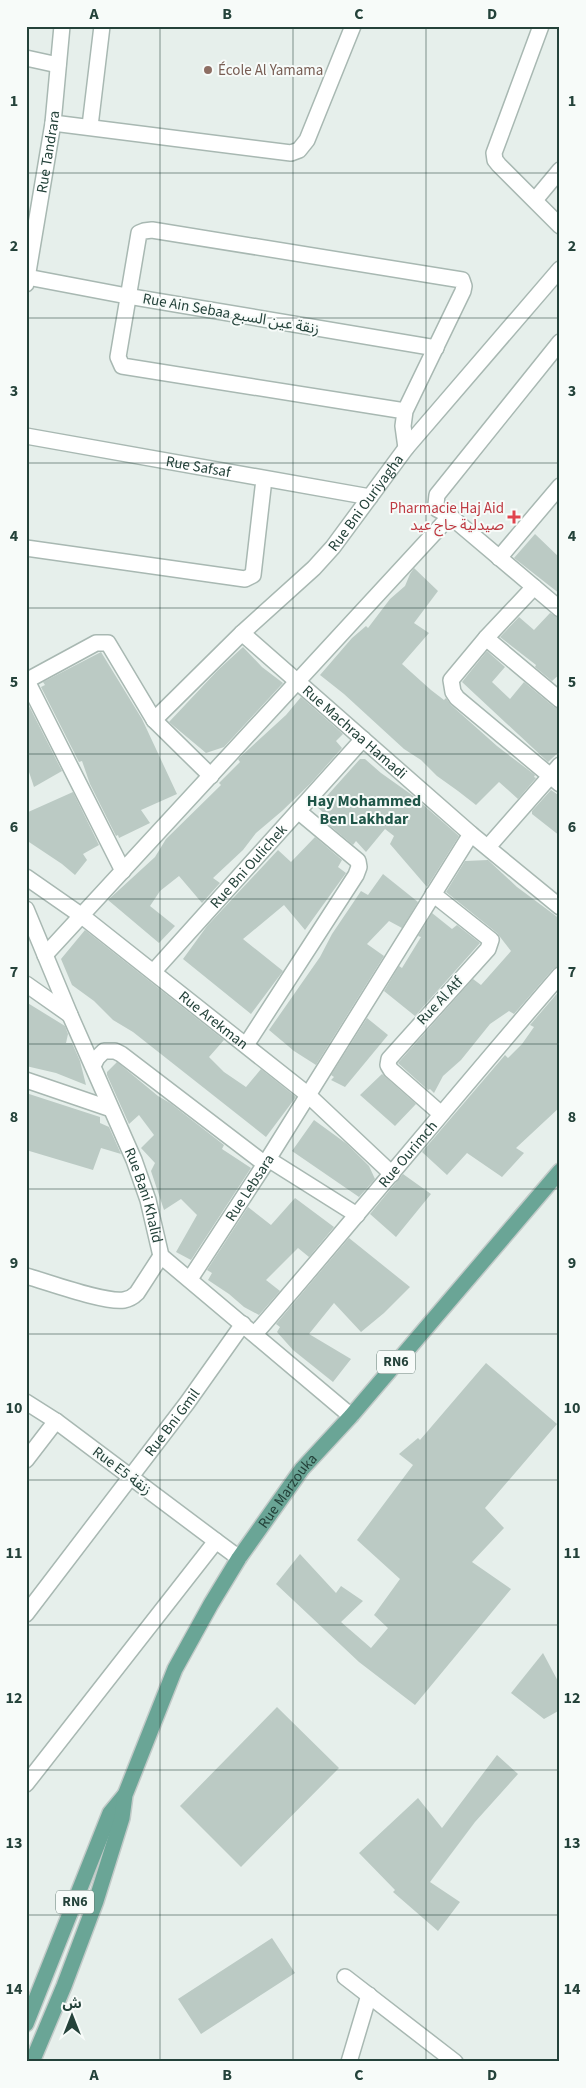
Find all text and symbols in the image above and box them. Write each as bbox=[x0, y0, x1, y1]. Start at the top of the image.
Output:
text: A bbox=[88, 3, 99, 25]
text: B bbox=[222, 3, 232, 25]
text: C bbox=[354, 3, 364, 25]
text: D bbox=[487, 3, 497, 25]
place label: École Al Yamama bbox=[218, 60, 323, 81]
marker: École Al Yamama bbox=[202, 64, 214, 76]
text: 1 bbox=[10, 90, 18, 112]
text: 1 bbox=[568, 90, 576, 112]
street label: Rue Tandrara bbox=[31, 110, 65, 195]
text: 2 bbox=[10, 235, 18, 257]
text: 2 bbox=[568, 235, 576, 257]
street label: Rue Ain Sebaa زنقة عين السبع bbox=[141, 288, 321, 341]
text: 3 bbox=[10, 380, 18, 402]
text: 3 bbox=[568, 380, 576, 402]
street label: Rue Bni Ouriyagha bbox=[323, 450, 408, 556]
street label: Rue Safsaf bbox=[164, 451, 233, 483]
place label: Pharmacie Haj Aid صيدلية حاج عيد bbox=[389, 498, 504, 537]
marker: Pharmacie Haj Aid صيدلية حاج عيد bbox=[508, 511, 520, 523]
text: 4 bbox=[10, 525, 19, 547]
text: 4 bbox=[568, 525, 577, 547]
text: 5 bbox=[10, 671, 18, 693]
text: 5 bbox=[568, 671, 576, 693]
street label: Rue Machraa Hamadi bbox=[298, 680, 412, 784]
district label: Hay Mohammed Ben Lakhdar bbox=[307, 790, 421, 830]
text: 6 bbox=[10, 816, 18, 838]
text: 6 bbox=[568, 816, 576, 838]
street label: Rue Bni Oulichek bbox=[205, 819, 292, 913]
text: 7 bbox=[10, 961, 18, 983]
text: 7 bbox=[568, 961, 576, 983]
street label: Rue Al Atf bbox=[412, 972, 468, 1030]
street label: Rue Arekman bbox=[174, 986, 253, 1054]
text: 8 bbox=[10, 1106, 18, 1128]
text: 8 bbox=[568, 1106, 576, 1128]
street label: Rue Ourimch bbox=[373, 1116, 442, 1192]
street label: Rue Bani Khalid bbox=[119, 1144, 168, 1245]
street label: Rue Lebsara bbox=[220, 1150, 279, 1225]
text: 9 bbox=[10, 1252, 18, 1274]
text: 9 bbox=[568, 1252, 576, 1274]
road number: RN6 bbox=[377, 1350, 415, 1374]
street label: Rue Bni Gmil bbox=[140, 1384, 205, 1461]
text: 10 bbox=[6, 1397, 22, 1419]
text: 10 bbox=[564, 1397, 580, 1419]
street label: Rue E5 زنقة bbox=[88, 1442, 156, 1500]
street label: Rue Marzouka bbox=[253, 1449, 322, 1532]
text: 11 bbox=[6, 1542, 22, 1564]
text: 11 bbox=[564, 1542, 580, 1564]
text: 12 bbox=[6, 1687, 22, 1709]
text: 12 bbox=[564, 1687, 580, 1709]
text: 13 bbox=[6, 1832, 22, 1854]
text: 13 bbox=[564, 1832, 580, 1854]
road number: RN6 bbox=[56, 1890, 94, 1914]
text: 14 bbox=[6, 1978, 23, 2000]
text: 14 bbox=[564, 1978, 581, 2000]
north arrow bbox=[48, 1990, 98, 2040]
text: ش bbox=[62, 1994, 82, 2014]
text: A bbox=[88, 2064, 99, 2086]
text: B bbox=[222, 2064, 232, 2086]
text: C bbox=[354, 2064, 364, 2086]
text: D bbox=[487, 2064, 497, 2086]

